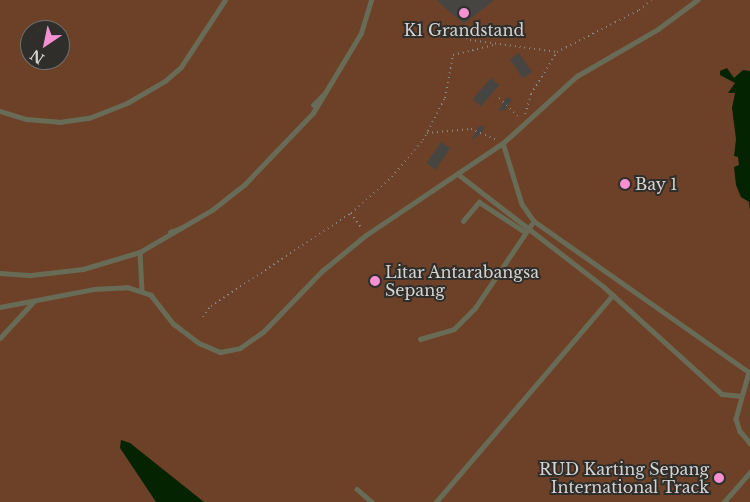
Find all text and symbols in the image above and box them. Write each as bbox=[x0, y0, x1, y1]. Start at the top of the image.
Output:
marker: K1 Grandstand bbox=[458, 7, 470, 19]
north arrow bbox=[20, 20, 70, 70]
place label: K1 Grandstand bbox=[404, 20, 524, 40]
text: N bbox=[27, 45, 48, 68]
place label: Bay 1 bbox=[635, 174, 678, 194]
marker: Bay 1 bbox=[619, 178, 631, 190]
place label: Litar Antarabangsa Sepang bbox=[385, 262, 540, 300]
marker: Litar Antarabangsa Sepang bbox=[369, 275, 381, 287]
place label: RUD Karting Sepang International Track bbox=[539, 459, 709, 497]
marker: RUD Karting Sepang International Track bbox=[713, 472, 725, 484]

